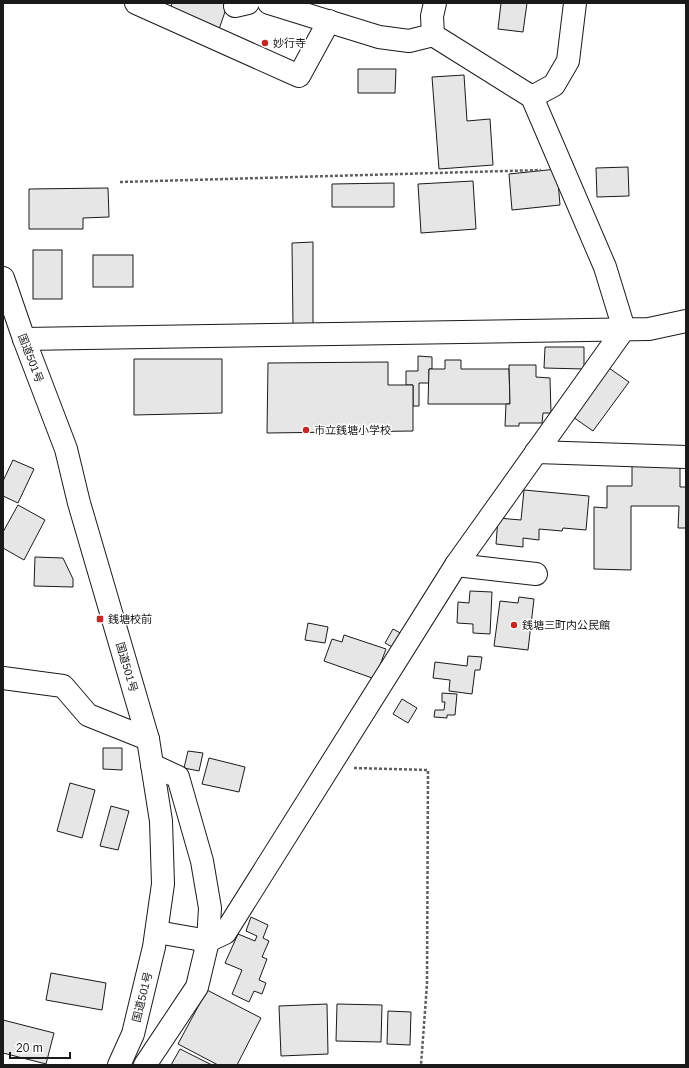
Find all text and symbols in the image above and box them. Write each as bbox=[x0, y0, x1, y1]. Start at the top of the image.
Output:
place label: 妙行寺 bbox=[273, 37, 306, 49]
marker: 妙行寺 bbox=[260, 38, 270, 48]
street label: 国道501号 bbox=[16, 332, 46, 384]
place label: 市立銭塘小学校 bbox=[314, 424, 391, 436]
marker: 市立銭塘小学校 bbox=[301, 425, 311, 435]
place label: 銭塘校前 bbox=[108, 613, 152, 625]
marker: 銭塘校前 bbox=[95, 614, 105, 624]
place label: 銭塘三町内公民館 bbox=[522, 619, 610, 631]
marker: 銭塘三町内公民館 bbox=[509, 620, 519, 630]
street label: 国道501号 bbox=[114, 641, 140, 693]
street label: 国道501号 bbox=[130, 971, 154, 1023]
scale bar bbox=[10, 1034, 70, 1060]
text: 20 m bbox=[16, 1041, 43, 1055]

